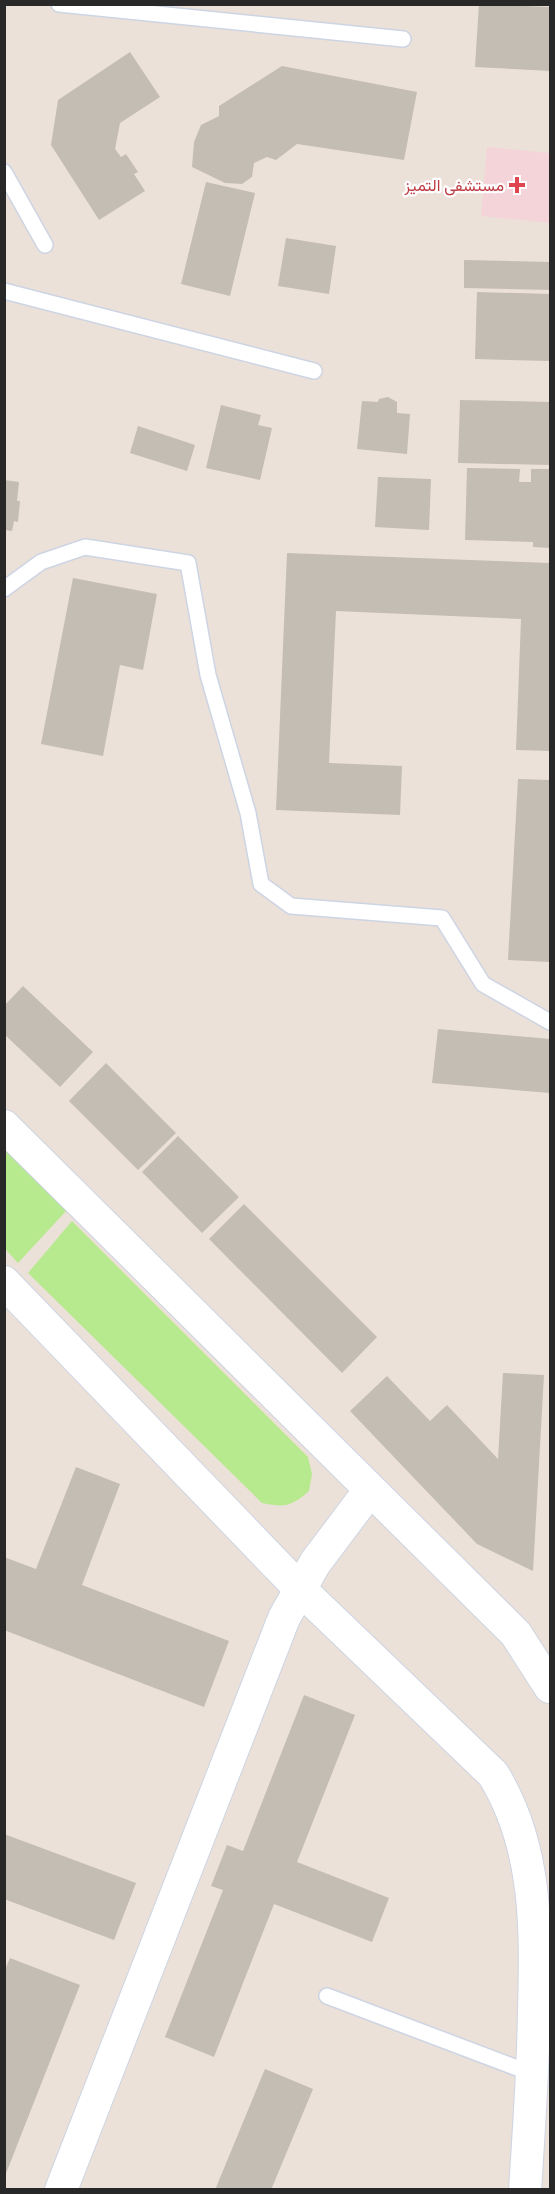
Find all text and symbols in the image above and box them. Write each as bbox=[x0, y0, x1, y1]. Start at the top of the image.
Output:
place label: مستشفى التميز bbox=[404, 175, 504, 196]
marker: مستشفى التميز bbox=[508, 176, 526, 194]

